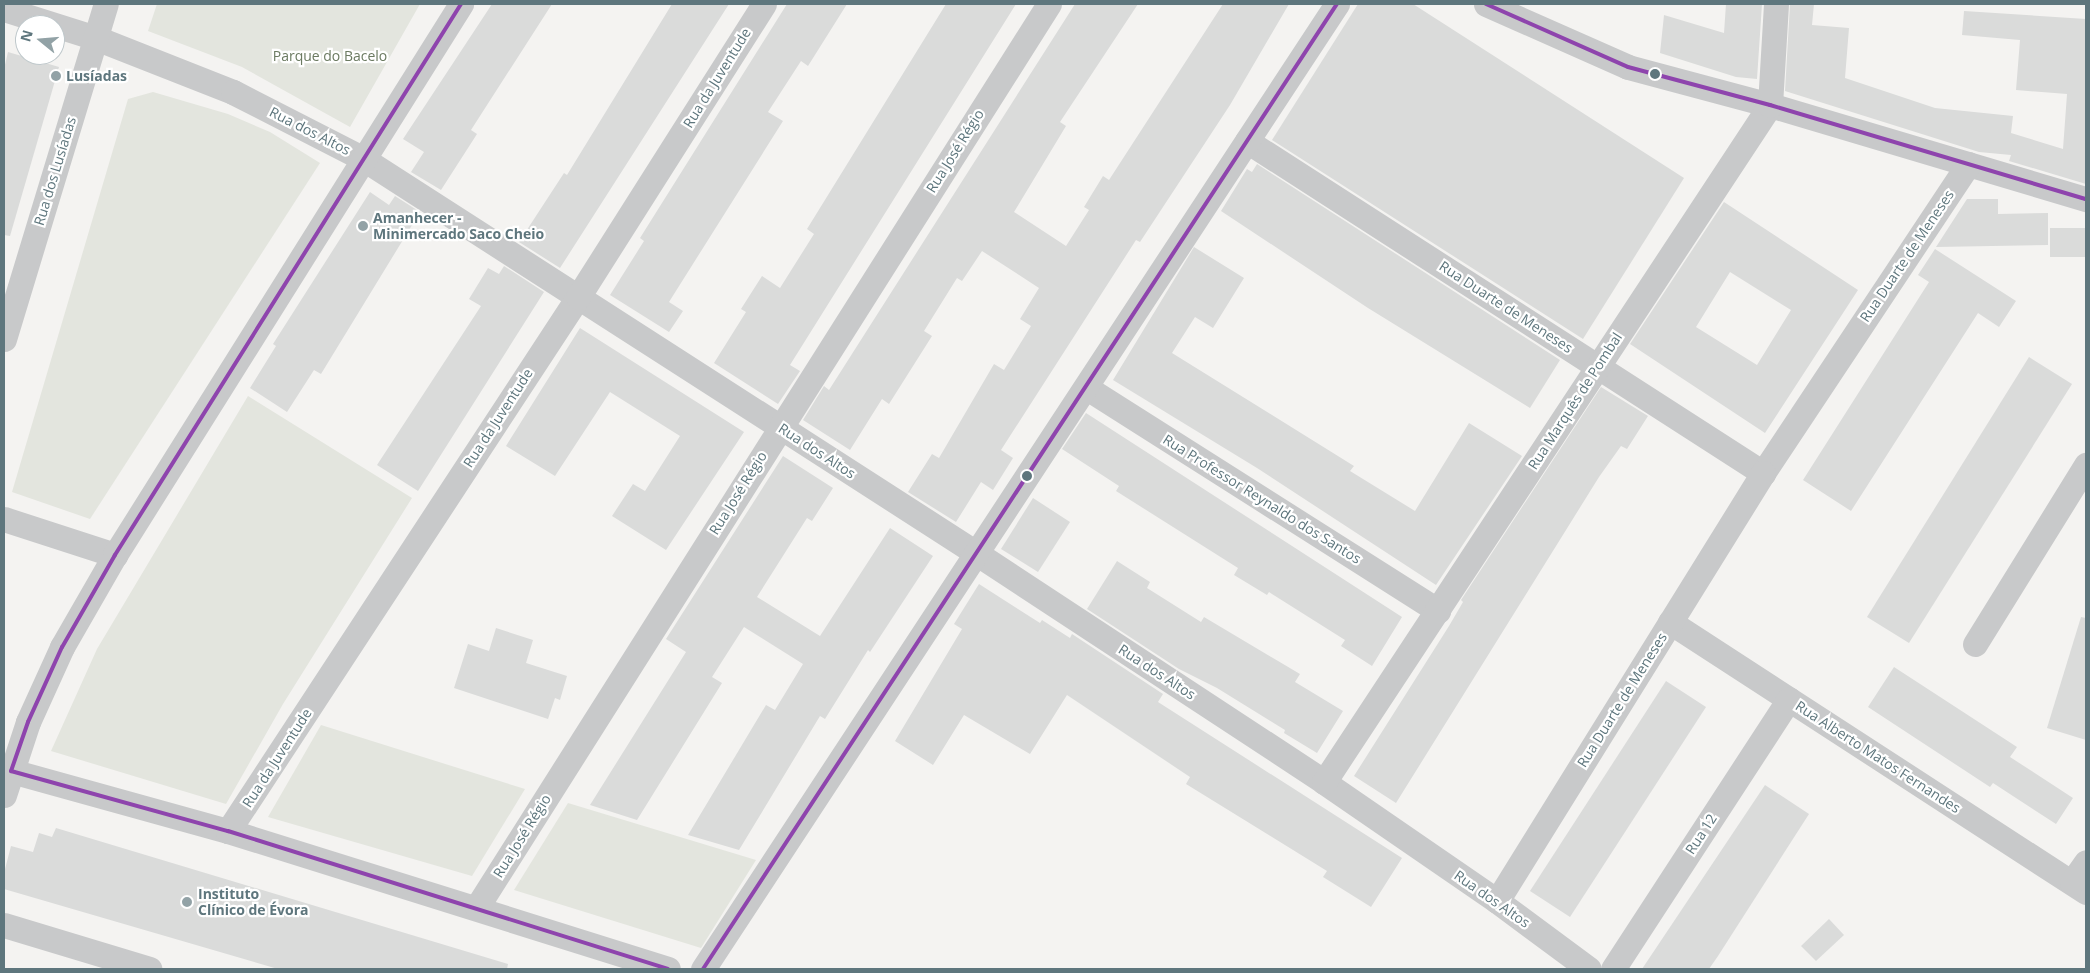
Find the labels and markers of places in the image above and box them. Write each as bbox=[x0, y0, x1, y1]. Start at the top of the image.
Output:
place label: Lusíadas bbox=[66, 68, 127, 84]
unlabelled marker bbox=[1650, 69, 1660, 79]
marker: Lusíadas bbox=[50, 70, 62, 82]
place label: Amanhecer - Minimercado Saco Cheio bbox=[373, 210, 544, 242]
marker: Amanhecer - Minimercado Saco Cheio bbox=[357, 220, 369, 232]
unlabelled marker bbox=[1022, 471, 1032, 481]
place label: Instituto Clínico de Évora bbox=[198, 886, 308, 919]
marker: Instituto Clínico de Évora bbox=[180, 895, 194, 909]

